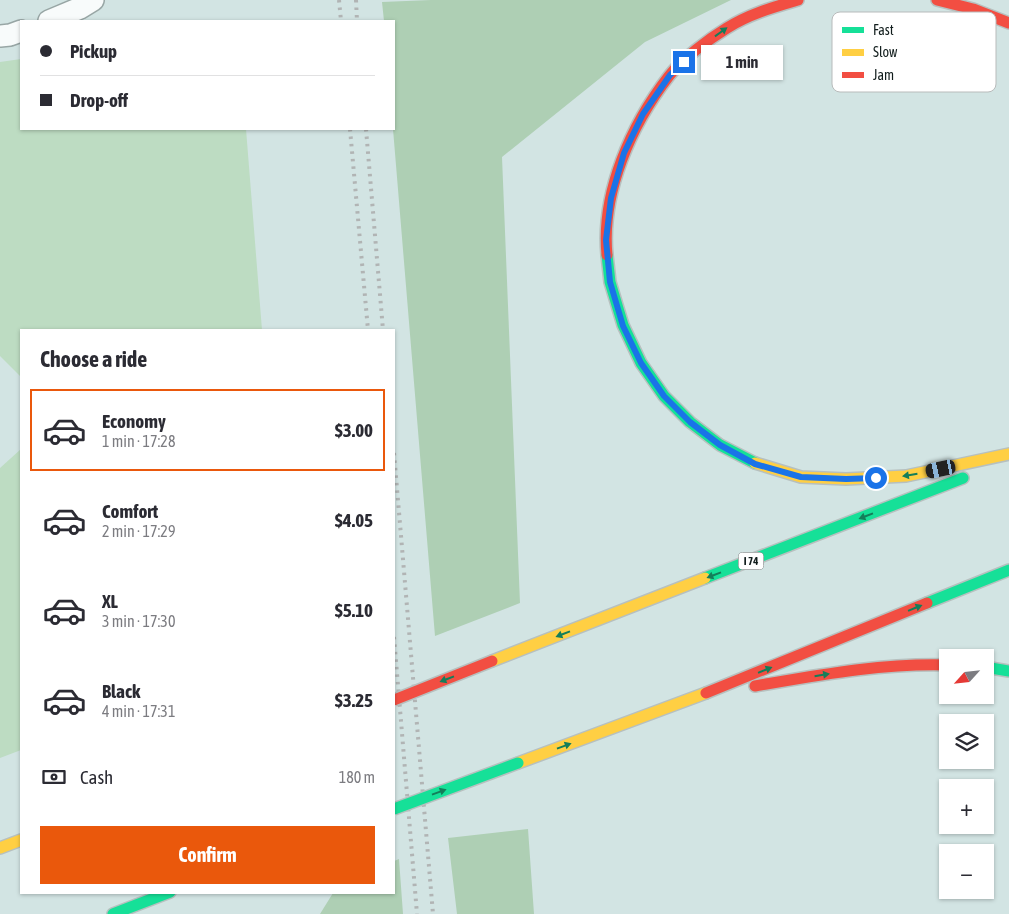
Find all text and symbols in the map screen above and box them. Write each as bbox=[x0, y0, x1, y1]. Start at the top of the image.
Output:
legend bbox=[832, 12, 996, 92]
text: Fast bbox=[873, 22, 894, 38]
one-way arrow bbox=[715, 27, 728, 37]
text: Pickup bbox=[70, 40, 117, 62]
callout: 1 min bbox=[702, 44, 784, 80]
text: Slow bbox=[873, 44, 898, 60]
route end bbox=[673, 51, 695, 73]
text: 1 min bbox=[726, 53, 758, 71]
text: Jam bbox=[873, 67, 894, 83]
text: Drop-off bbox=[70, 89, 128, 111]
text: Choose a ride bbox=[40, 346, 147, 372]
icon: car bbox=[42, 408, 87, 453]
text: Economy bbox=[102, 410, 166, 432]
text: $3.00 bbox=[335, 419, 373, 441]
text: 1 min · 17:28 bbox=[102, 432, 175, 450]
car bbox=[924, 459, 957, 479]
route start bbox=[865, 467, 887, 489]
one-way arrow bbox=[902, 471, 918, 479]
icon: car bbox=[42, 498, 87, 543]
text: Comfort bbox=[102, 500, 158, 522]
text: $4.05 bbox=[335, 509, 373, 531]
one-way arrow bbox=[858, 512, 873, 520]
text: 2 min · 17:29 bbox=[102, 522, 175, 540]
road number: I 74 bbox=[738, 552, 764, 570]
one-way arrow bbox=[706, 571, 721, 579]
icon: car bbox=[42, 588, 87, 633]
text: XL bbox=[102, 590, 118, 612]
text: $5.10 bbox=[335, 599, 373, 621]
one-way arrow bbox=[908, 604, 922, 612]
text: 3 min · 17:30 bbox=[102, 612, 175, 630]
one-way arrow bbox=[555, 630, 570, 638]
north arrow bbox=[939, 649, 994, 704]
map controls bbox=[939, 649, 994, 899]
one-way arrow bbox=[758, 665, 772, 673]
one-way arrow bbox=[814, 670, 830, 678]
one-way arrow bbox=[439, 675, 454, 683]
icon: car bbox=[42, 678, 87, 723]
text: Black bbox=[102, 680, 140, 702]
text: $3.25 bbox=[335, 689, 373, 711]
text: 4 min · 17:31 bbox=[102, 702, 175, 720]
button: layers bbox=[939, 714, 994, 769]
one-way arrow bbox=[557, 742, 572, 750]
icon: cash bbox=[40, 763, 68, 791]
text: Cash bbox=[80, 766, 113, 788]
text: 180 m bbox=[339, 768, 375, 786]
button: + bbox=[939, 779, 994, 834]
one-way arrow bbox=[432, 788, 447, 795]
button: Confirm bbox=[40, 826, 375, 884]
button: − bbox=[939, 844, 994, 899]

